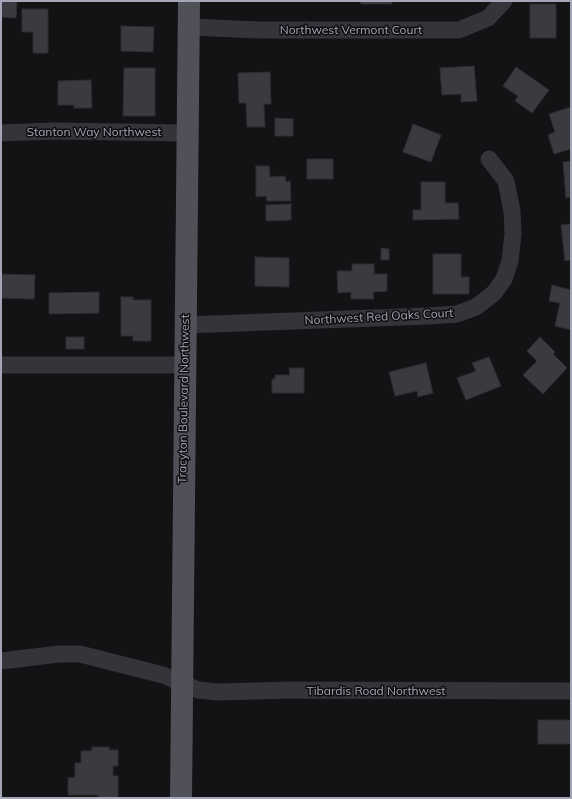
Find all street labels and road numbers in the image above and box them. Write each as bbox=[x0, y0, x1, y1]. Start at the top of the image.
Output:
street label: Northwest Vermont Court bbox=[280, 23, 422, 37]
street label: Stanton Way Northwest bbox=[27, 125, 161, 139]
street label: Northwest Red Oaks Court bbox=[304, 306, 454, 328]
street label: Tracyton Boulevard Northwest bbox=[175, 314, 193, 484]
street label: Tibardis Road Northwest bbox=[306, 684, 446, 698]

